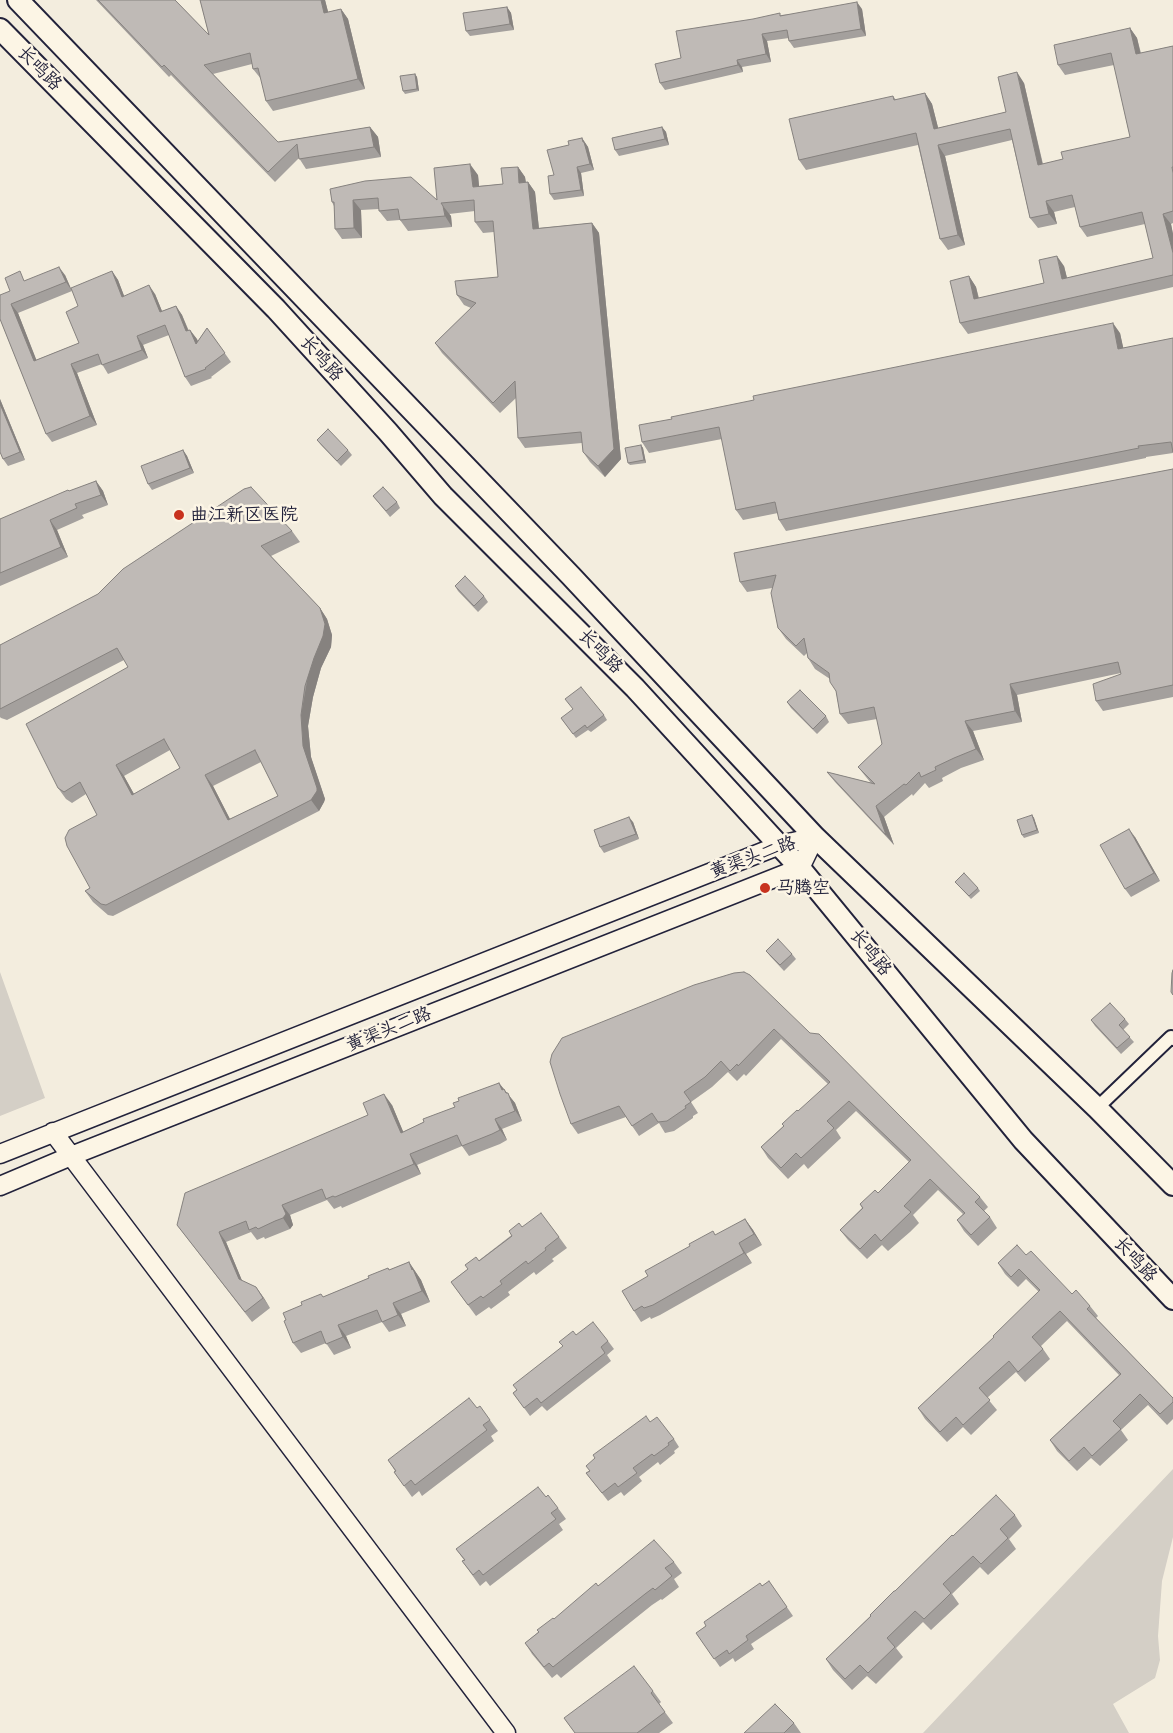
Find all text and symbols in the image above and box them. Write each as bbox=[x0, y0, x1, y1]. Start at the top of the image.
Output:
street label: 长鸣路 bbox=[12, 42, 66, 96]
street label: 长鸣路 bbox=[295, 332, 347, 386]
place label: 曲江新区医院 bbox=[190, 504, 298, 526]
marker: 曲江新区医院 bbox=[172, 508, 186, 522]
street label: 长鸣路 bbox=[573, 625, 627, 679]
street label: 黄渠头二路 bbox=[707, 832, 799, 884]
place label: 马腾空 bbox=[776, 877, 830, 899]
marker: 马腾空 bbox=[758, 881, 772, 895]
street label: 长鸣路 bbox=[845, 925, 895, 981]
street label: 黄渠头二路 bbox=[343, 1003, 435, 1057]
street label: 长鸣路 bbox=[1109, 1233, 1161, 1287]

